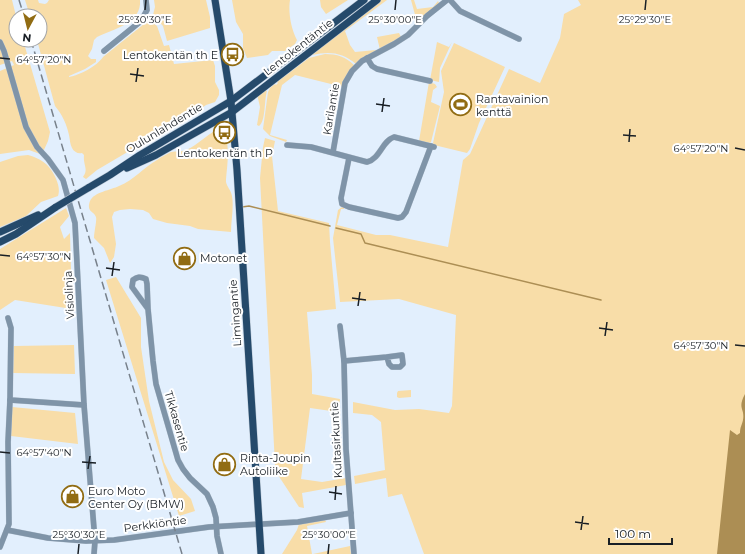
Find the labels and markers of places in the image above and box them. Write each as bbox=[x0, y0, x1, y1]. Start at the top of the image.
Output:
bus stop icon: Lentokentän th E bbox=[220, 42, 246, 68]
place label: Lentokentän th E bbox=[123, 48, 218, 62]
sports icon: Rantavainion kenttä bbox=[448, 92, 474, 118]
place label: Rantavainion kenttä bbox=[476, 92, 548, 119]
bus stop icon: Lentokentän th P bbox=[212, 120, 238, 146]
place label: Lentokentän th P bbox=[177, 146, 273, 160]
shop icon: Motonet bbox=[171, 245, 197, 271]
place label: Motonet bbox=[200, 251, 248, 265]
shop icon: Rinta-Joupin Autoliike bbox=[212, 451, 238, 477]
place label: Rinta-Joupin Autoliike bbox=[240, 451, 311, 478]
shop icon: Euro Moto Center Oy (BMW) bbox=[59, 484, 85, 510]
place label: Euro Moto Center Oy (BMW) bbox=[88, 484, 184, 511]

